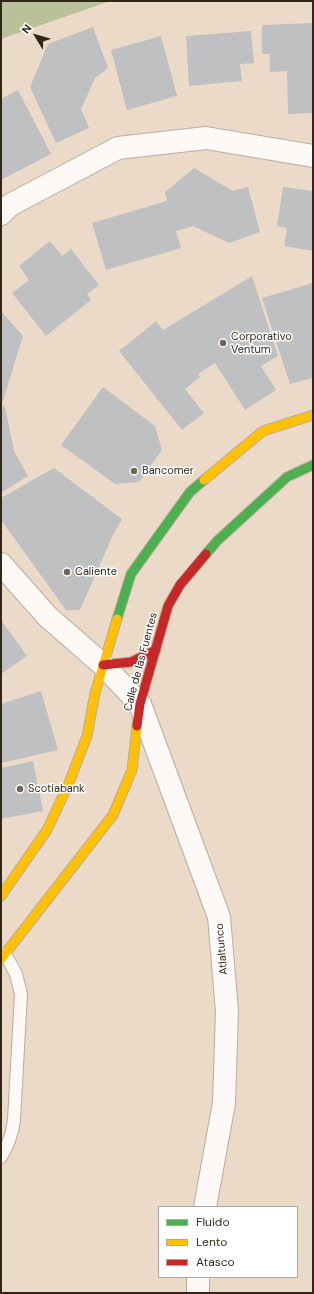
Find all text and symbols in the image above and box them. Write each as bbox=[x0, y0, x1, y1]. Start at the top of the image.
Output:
north arrow bbox=[16, 16, 56, 56]
text: N bbox=[18, 21, 34, 36]
place label: Corporativo Ventum bbox=[231, 330, 292, 356]
marker: Corporativo Ventum bbox=[218, 338, 228, 348]
place label: Bancomer bbox=[142, 464, 194, 478]
marker: Bancomer bbox=[129, 466, 139, 476]
place label: Caliente bbox=[75, 565, 117, 579]
marker: Caliente bbox=[62, 567, 72, 577]
street label: Calle de las Fuentes bbox=[121, 611, 161, 713]
place label: Scotiabank bbox=[28, 782, 85, 796]
marker: Scotiabank bbox=[15, 784, 25, 794]
street label: Atlaltunco bbox=[213, 923, 231, 975]
legend bbox=[158, 1206, 298, 1278]
text: Fluido bbox=[196, 1214, 230, 1230]
text: Lento bbox=[196, 1234, 227, 1250]
text: Atasco bbox=[196, 1254, 235, 1270]

